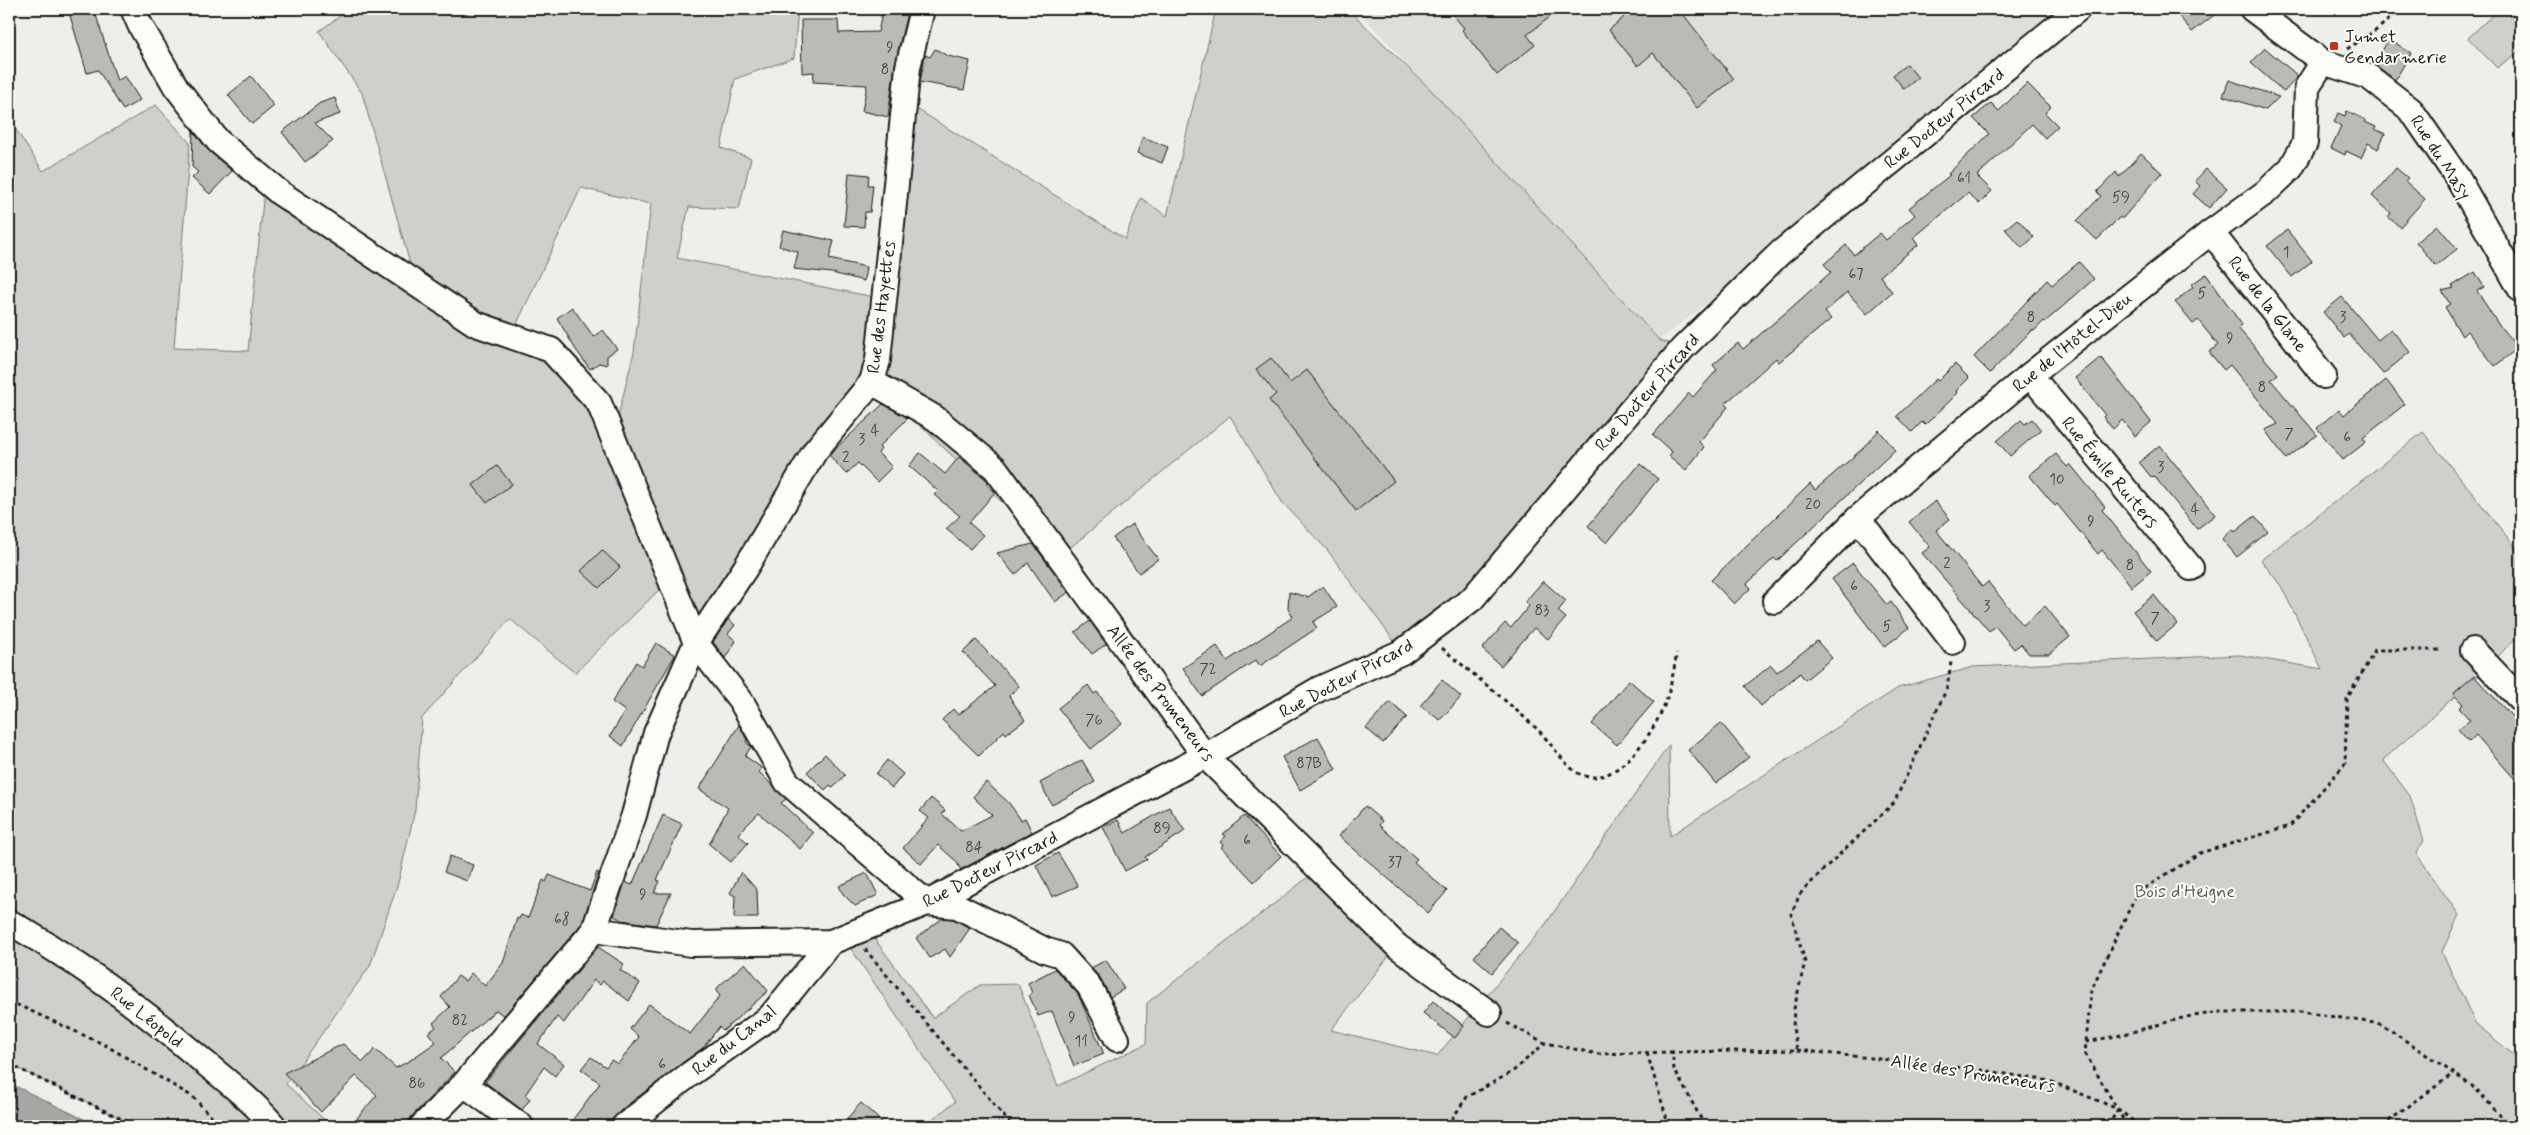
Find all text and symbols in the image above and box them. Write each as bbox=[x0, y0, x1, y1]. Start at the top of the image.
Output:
place label: Jumet Gendarmerie bbox=[2344, 25, 2447, 70]
house number: 9 bbox=[886, 38, 894, 58]
marker: Jumet Gendarmerie bbox=[2328, 40, 2340, 52]
house number: 8 bbox=[881, 60, 889, 80]
street label: Rue Docteur Pircard bbox=[1879, 63, 2010, 175]
street label: Rue du Masy bbox=[2404, 111, 2476, 204]
house number: 61 bbox=[1957, 169, 1971, 189]
house number: 59 bbox=[2112, 188, 2130, 208]
street label: Rue des Hayettes bbox=[862, 239, 902, 375]
house number: 1 bbox=[2283, 243, 2289, 263]
street label: Rue de la Glane bbox=[2222, 252, 2312, 358]
house number: 67 bbox=[1848, 265, 1864, 285]
house number: 5 bbox=[2197, 284, 2207, 304]
street label: Rue de l’Hôtel-Dieu bbox=[2008, 287, 2137, 398]
house number: 8 bbox=[2027, 308, 2035, 328]
house number: 3 bbox=[2340, 308, 2347, 328]
street label: Rue Docteur Pircard bbox=[1590, 329, 1706, 457]
house number: 9 bbox=[2226, 329, 2234, 349]
house number: 8 bbox=[2258, 378, 2266, 398]
street label: Rue Émile Ruiters bbox=[2055, 412, 2163, 534]
house number: 4 bbox=[871, 421, 880, 441]
house number: 7 bbox=[2284, 425, 2294, 445]
house number: 6 bbox=[2343, 428, 2351, 448]
house number: 3 bbox=[859, 430, 866, 450]
house number: 2 bbox=[842, 448, 850, 468]
house number: 3 bbox=[2158, 458, 2165, 478]
house number: 10 bbox=[2049, 470, 2065, 490]
house number: 20 bbox=[1805, 495, 1821, 515]
house number: 4 bbox=[2191, 500, 2200, 520]
house number: 9 bbox=[2087, 512, 2095, 532]
house number: 2 bbox=[1943, 554, 1951, 574]
house number: 8 bbox=[2126, 556, 2134, 576]
house number: 6 bbox=[1850, 577, 1858, 597]
house number: 3 bbox=[1984, 597, 1991, 617]
house number: 83 bbox=[1535, 601, 1549, 621]
house number: 7 bbox=[2150, 609, 2160, 629]
house number: 5 bbox=[1882, 617, 1892, 637]
street label: Allée des Promeneurs bbox=[1101, 620, 1220, 767]
street label: Rue Docteur Pircard bbox=[1275, 633, 1418, 724]
house number: 72 bbox=[1199, 660, 1217, 680]
house number: 76 bbox=[1085, 711, 1103, 731]
house number: 87B bbox=[1296, 754, 1322, 774]
house number: 89 bbox=[1153, 819, 1171, 839]
street label: Rue Docteur Pircard bbox=[919, 826, 1062, 914]
house number: 6 bbox=[1243, 831, 1251, 851]
house number: 84 bbox=[965, 838, 983, 858]
house number: 37 bbox=[1388, 853, 1403, 873]
park label: Bois d'Heigne bbox=[2135, 880, 2235, 904]
house number: 9 bbox=[639, 885, 647, 905]
house number: 68 bbox=[554, 910, 570, 930]
street label: Rue Léopold bbox=[105, 982, 188, 1054]
street label: Rue du Canal bbox=[687, 1000, 782, 1081]
house number: 9 bbox=[1068, 1008, 1076, 1028]
house number: 82 bbox=[452, 1011, 468, 1031]
house number: 11 bbox=[1074, 1032, 1088, 1052]
street label: Allée des Promeneurs bbox=[1889, 1049, 2057, 1099]
house number: 6 bbox=[658, 1055, 666, 1075]
house number: 86 bbox=[409, 1074, 425, 1094]

